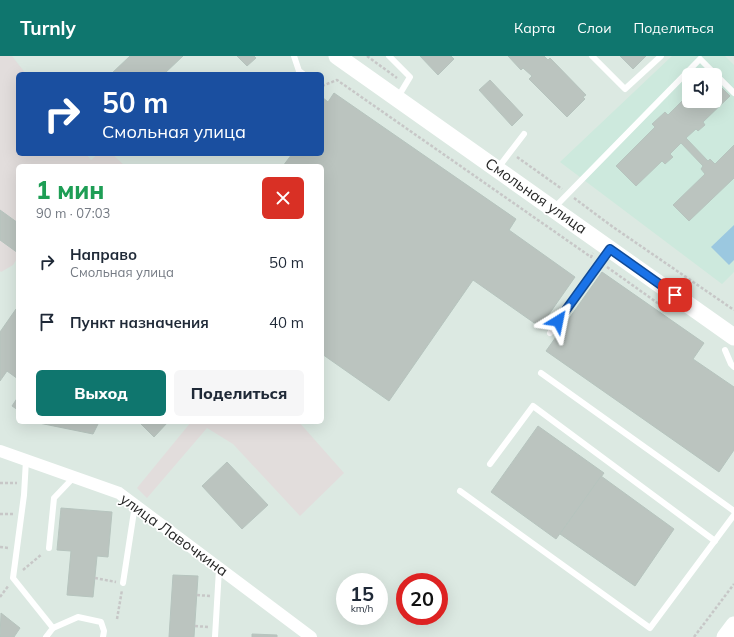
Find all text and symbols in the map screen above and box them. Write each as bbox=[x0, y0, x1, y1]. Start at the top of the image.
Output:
text: Turnly bbox=[20, 16, 76, 40]
text: Карта bbox=[514, 19, 555, 37]
text: Слои bbox=[577, 19, 612, 37]
text: Поделиться bbox=[634, 19, 714, 37]
map controls bbox=[682, 68, 722, 108]
button: sound bbox=[682, 68, 722, 108]
text: 50 m bbox=[102, 85, 168, 120]
icon: right bbox=[36, 88, 88, 140]
text: Смольная улица bbox=[102, 120, 246, 143]
street label: Смольная улица bbox=[482, 153, 591, 238]
text: 1 мин bbox=[36, 175, 104, 205]
button: close bbox=[262, 177, 304, 219]
text: 90 m · 07:03 bbox=[36, 205, 110, 221]
text: Направо bbox=[70, 245, 137, 264]
icon: right bbox=[36, 251, 58, 273]
text: 50 m bbox=[269, 253, 304, 272]
text: Смольная улица bbox=[70, 264, 174, 280]
pin bbox=[658, 278, 692, 312]
icon: arrive bbox=[664, 284, 686, 306]
position arrow bbox=[537, 300, 579, 342]
icon: arrive bbox=[36, 311, 58, 333]
text: Пункт назначения bbox=[70, 313, 209, 332]
text: 40 m bbox=[269, 313, 304, 332]
button: Выход bbox=[36, 370, 166, 416]
button: Поделиться bbox=[174, 370, 304, 416]
street label: улица Лавочкина bbox=[117, 489, 232, 580]
speed limit sign: 20 bbox=[396, 573, 448, 625]
text: 15 bbox=[350, 581, 374, 606]
text: km/h bbox=[351, 602, 373, 615]

